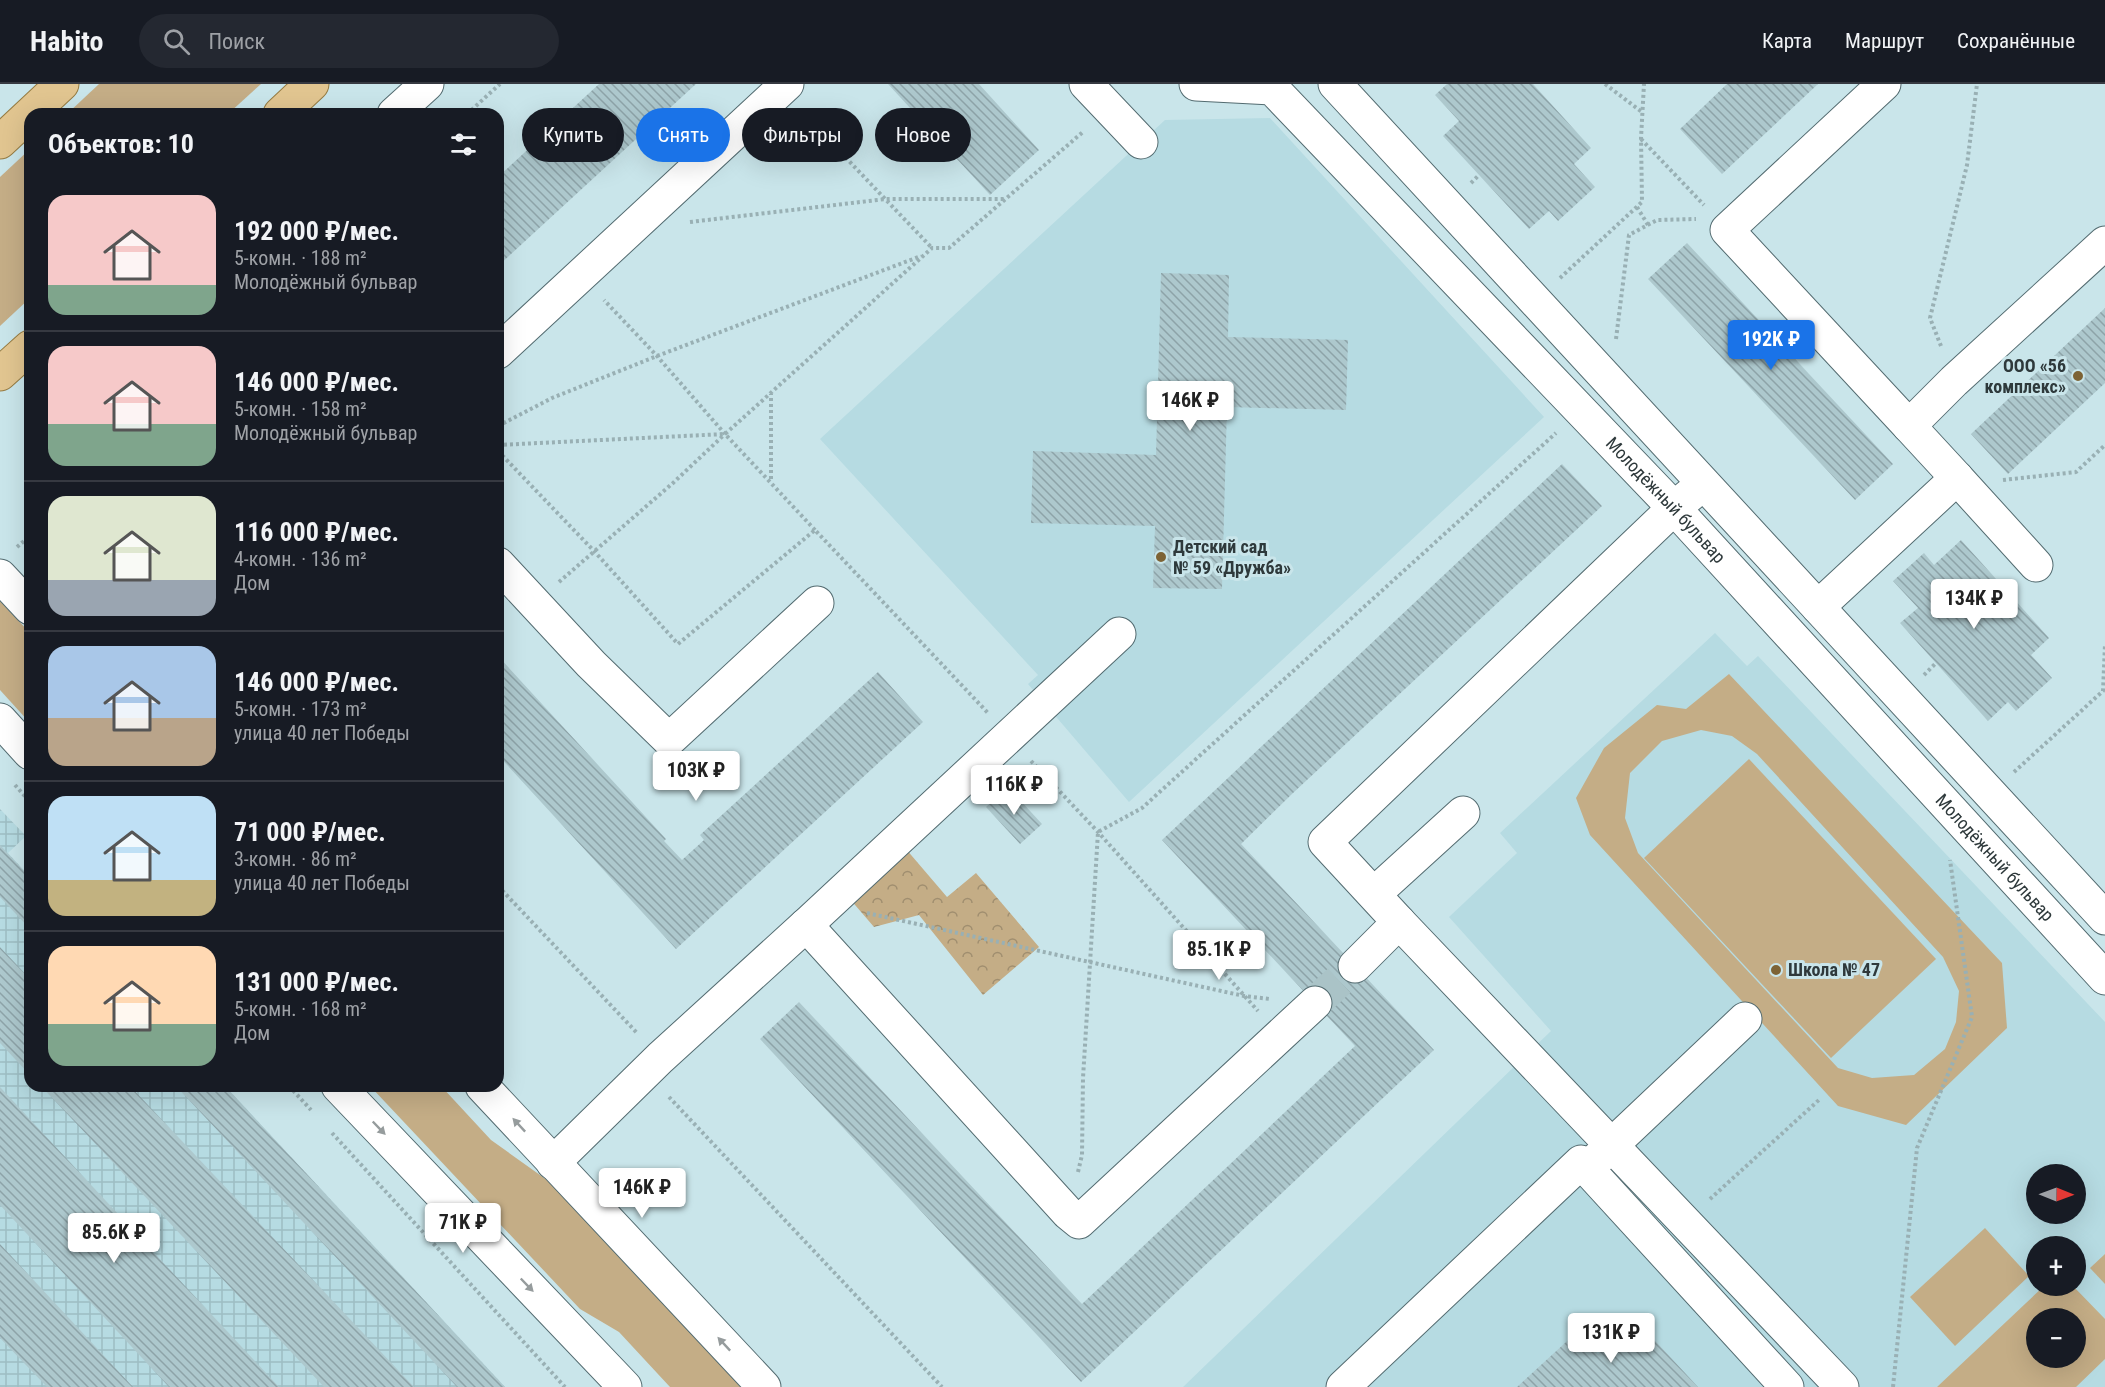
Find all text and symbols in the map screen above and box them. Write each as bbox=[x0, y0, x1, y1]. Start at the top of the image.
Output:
search box bbox=[139, 14, 559, 68]
text: Habito bbox=[30, 25, 103, 58]
icon: search bbox=[160, 25, 193, 58]
text: Поиск bbox=[208, 29, 265, 54]
text: Карта bbox=[1762, 29, 1812, 53]
text: Маршрут bbox=[1845, 29, 1924, 53]
text: Сохранённые bbox=[1957, 29, 2075, 53]
chip: Купить bbox=[522, 108, 624, 162]
chip: Снять bbox=[636, 108, 730, 162]
chip: Фильтры bbox=[742, 108, 863, 162]
chip: Новое bbox=[875, 108, 971, 162]
icon: filters bbox=[447, 128, 480, 161]
text: Объектов: 10 bbox=[48, 129, 194, 159]
text: 192 000 ₽/мес. bbox=[234, 216, 399, 246]
icon: home bbox=[96, 219, 168, 291]
text: 5-комн. · 188 m² bbox=[234, 246, 367, 270]
text: Молодёжный бульвар bbox=[234, 270, 417, 294]
pin: 192K ₽ bbox=[1722, 320, 1820, 371]
text: 192K ₽ bbox=[1742, 327, 1800, 351]
place label: ООО «56 комплекс» bbox=[1985, 355, 2066, 397]
text: 146 000 ₽/мес. bbox=[234, 367, 399, 397]
marker: ООО «56 комплекс» bbox=[2071, 369, 2085, 383]
icon: home bbox=[96, 370, 168, 442]
pin: 146K ₽ bbox=[1141, 381, 1239, 432]
text: 146K ₽ bbox=[1161, 388, 1219, 412]
text: 5-комн. · 158 m² bbox=[234, 397, 367, 421]
text: Молодёжный бульвар bbox=[234, 421, 417, 445]
street label: Молодёжный бульвар bbox=[1602, 432, 1730, 567]
text: 116 000 ₽/мес. bbox=[234, 517, 399, 547]
icon: home bbox=[96, 520, 168, 592]
place label: Детский сад № 59 «Дружба» bbox=[1173, 536, 1291, 578]
text: 4-комн. · 136 m² bbox=[234, 547, 367, 571]
marker: Детский сад № 59 «Дружба» bbox=[1154, 550, 1168, 564]
text: Дом bbox=[234, 571, 270, 595]
pin: 134K ₽ bbox=[1925, 579, 2023, 630]
text: 134K ₽ bbox=[1945, 586, 2003, 610]
text: 146 000 ₽/мес. bbox=[234, 667, 399, 697]
icon: home bbox=[96, 670, 168, 742]
text: 5-комн. · 173 m² bbox=[234, 697, 367, 721]
text: улица 40 лет Победы bbox=[234, 721, 410, 745]
pin: 103K ₽ bbox=[647, 751, 745, 802]
text: 103K ₽ bbox=[667, 758, 725, 782]
pin: 116K ₽ bbox=[965, 765, 1063, 816]
text: 116K ₽ bbox=[985, 772, 1043, 796]
street label: Молодёжный бульвар bbox=[1932, 789, 2059, 925]
text: 71 000 ₽/мес. bbox=[234, 817, 386, 847]
icon: home bbox=[96, 820, 168, 892]
text: 3-комн. · 86 m² bbox=[234, 847, 357, 871]
text: улица 40 лет Победы bbox=[234, 871, 410, 895]
pin: 85.1K ₽ bbox=[1164, 930, 1274, 981]
text: 85.1K ₽ bbox=[1187, 937, 1251, 961]
place label: Школа № 47 bbox=[1788, 959, 1880, 980]
marker: Школа № 47 bbox=[1769, 963, 1783, 977]
text: 131 000 ₽/мес. bbox=[234, 967, 399, 997]
icon: home bbox=[96, 970, 168, 1042]
text: 5-комн. · 168 m² bbox=[234, 997, 367, 1021]
text: Дом bbox=[234, 1021, 270, 1045]
one-way arrow bbox=[512, 1118, 526, 1133]
one-way arrow bbox=[371, 1121, 385, 1135]
north arrow bbox=[2026, 1164, 2086, 1224]
map controls bbox=[2026, 1164, 2086, 1368]
pin: 146K ₽ bbox=[593, 1168, 691, 1219]
text: 146K ₽ bbox=[613, 1175, 671, 1199]
pin: 71K ₽ bbox=[421, 1203, 505, 1254]
text: 71K ₽ bbox=[439, 1210, 487, 1234]
pin: 85.6K ₽ bbox=[59, 1213, 169, 1264]
text: 85.6K ₽ bbox=[82, 1220, 146, 1244]
button: + bbox=[2026, 1236, 2086, 1296]
one-way arrow bbox=[520, 1277, 534, 1291]
button: − bbox=[2026, 1308, 2086, 1368]
pin: 131K ₽ bbox=[1562, 1313, 1660, 1364]
text: 131K ₽ bbox=[1582, 1320, 1640, 1344]
one-way arrow bbox=[717, 1337, 731, 1352]

